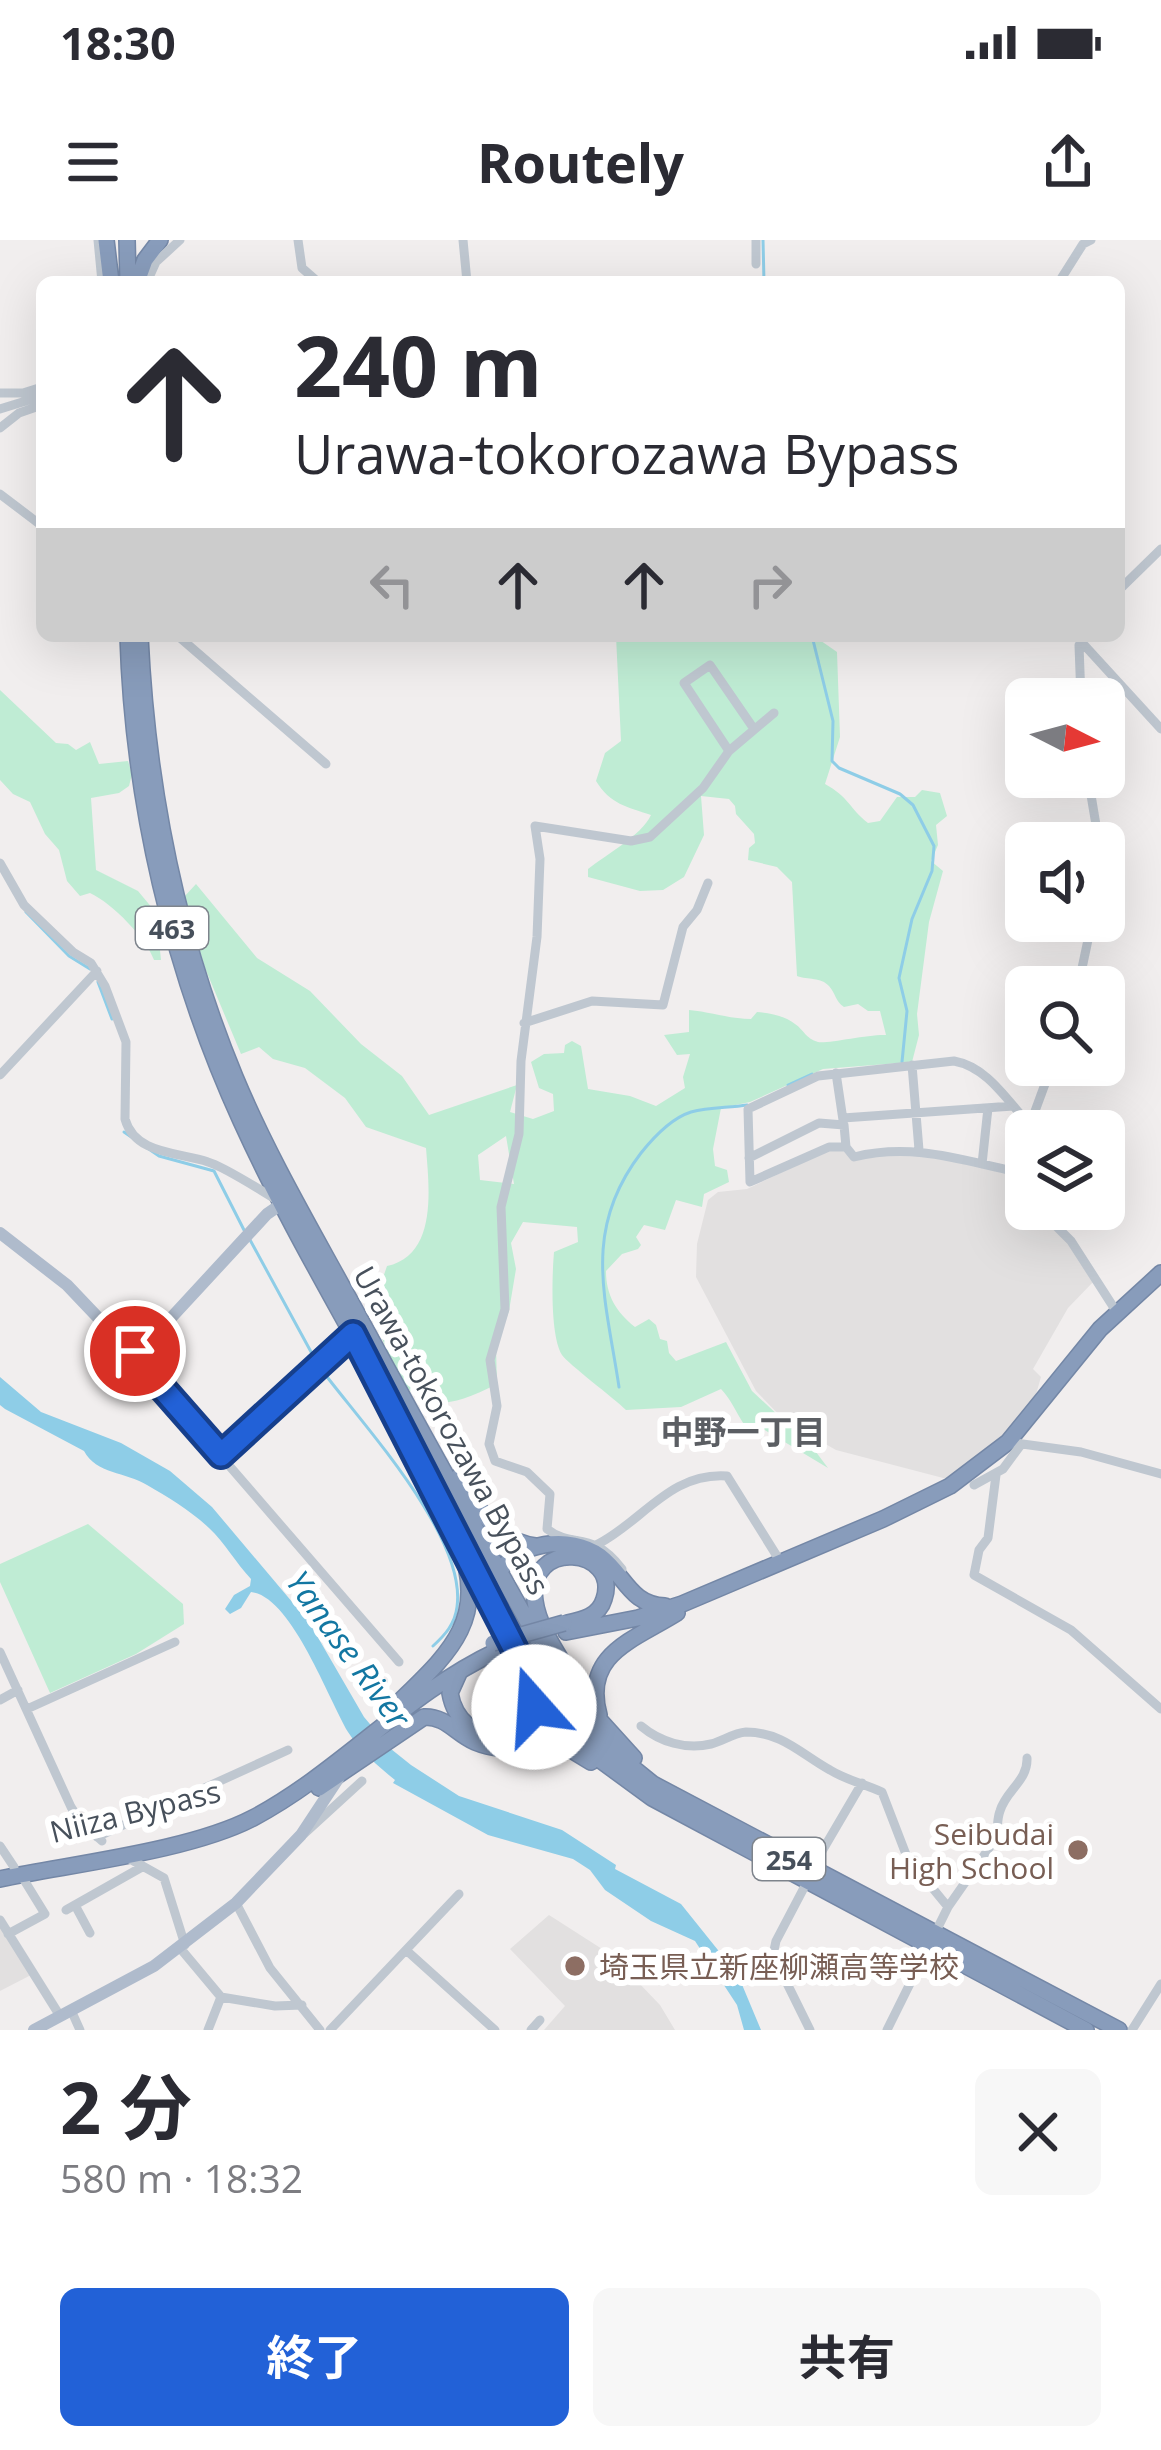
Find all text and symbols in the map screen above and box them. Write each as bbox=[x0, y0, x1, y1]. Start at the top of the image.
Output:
text: 18:30 bbox=[60, 12, 176, 73]
text: Routely bbox=[477, 125, 684, 199]
icon: menu bbox=[60, 129, 126, 195]
icon: share bbox=[1035, 129, 1101, 195]
text: 240 m bbox=[294, 307, 542, 422]
icon: ahead bbox=[96, 324, 252, 480]
text: Urawa-tokorozawa Bypass bbox=[294, 416, 959, 490]
icon: left bbox=[359, 552, 425, 618]
icon: ahead bbox=[485, 552, 551, 618]
icon: ahead bbox=[611, 552, 677, 618]
icon: right bbox=[737, 552, 803, 618]
north arrow bbox=[1005, 678, 1125, 798]
map controls bbox=[1005, 678, 1125, 1230]
button: sound bbox=[1005, 822, 1125, 942]
road number: 463 bbox=[136, 907, 208, 949]
button: search bbox=[1005, 966, 1125, 1086]
button: layers bbox=[1005, 1110, 1125, 1230]
street label: Urawa-tokorozawa Bypass bbox=[344, 1258, 560, 1602]
pin bbox=[84, 1300, 186, 1402]
icon: arrive bbox=[102, 1318, 168, 1384]
district label: 中野一丁目 bbox=[661, 1409, 826, 1454]
water label: Yanase River bbox=[277, 1561, 422, 1738]
position arrow bbox=[471, 1644, 597, 1770]
street label: Niiza Bypass bbox=[45, 1770, 225, 1852]
place label: Seibudai High School bbox=[889, 1813, 1054, 1888]
marker: Seibudai High School bbox=[1065, 1837, 1091, 1863]
road number: 254 bbox=[753, 1838, 825, 1880]
place label: 埼玉県立新座柳瀬高等学校 bbox=[599, 1946, 959, 1987]
marker: 埼玉県立新座柳瀬高等学校 bbox=[562, 1953, 588, 1979]
text: 2 分 bbox=[60, 2057, 192, 2155]
button: close bbox=[975, 2069, 1101, 2195]
text: 580 m · 18:32 bbox=[60, 2151, 303, 2204]
button: 終了 bbox=[60, 2288, 569, 2426]
button: 共有 bbox=[593, 2288, 1101, 2426]

